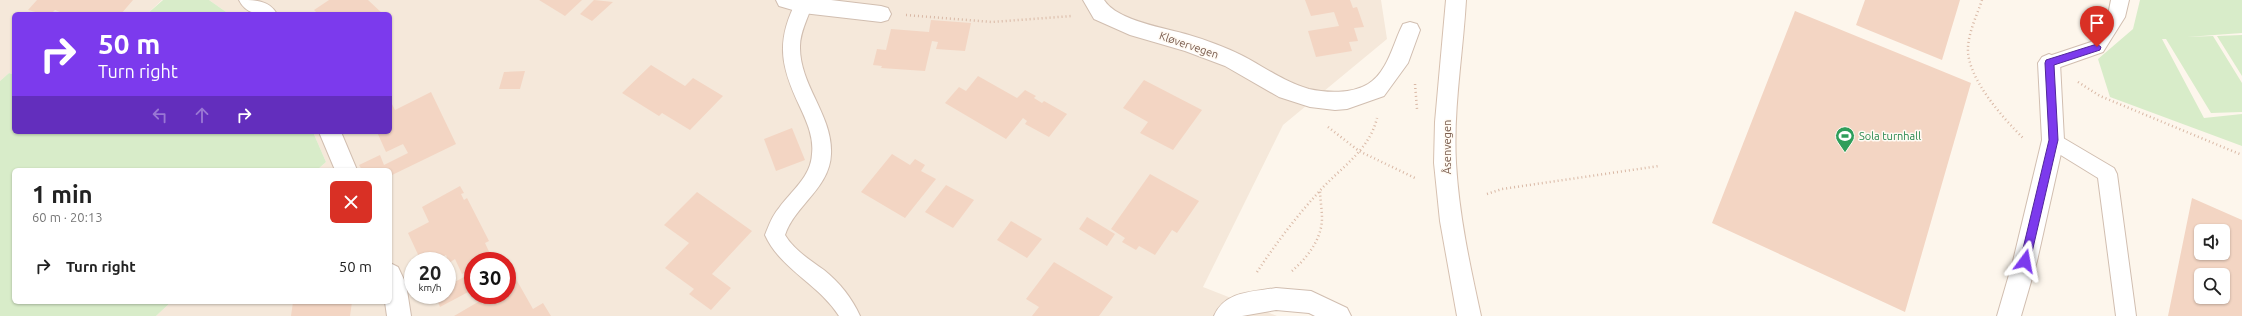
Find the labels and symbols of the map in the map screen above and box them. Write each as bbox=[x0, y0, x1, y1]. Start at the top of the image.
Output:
pin bbox=[2080, 6, 2114, 47]
street label: Kløvervegen bbox=[1158, 29, 1220, 61]
street label: Åsenvegen bbox=[1441, 120, 1453, 174]
sports icon: Sola turnhall bbox=[1834, 125, 1856, 153]
place label: Sola turnhall bbox=[1859, 130, 1921, 142]
position arrow bbox=[2004, 240, 2046, 282]
speed limit sign: 30 bbox=[464, 252, 516, 304]

